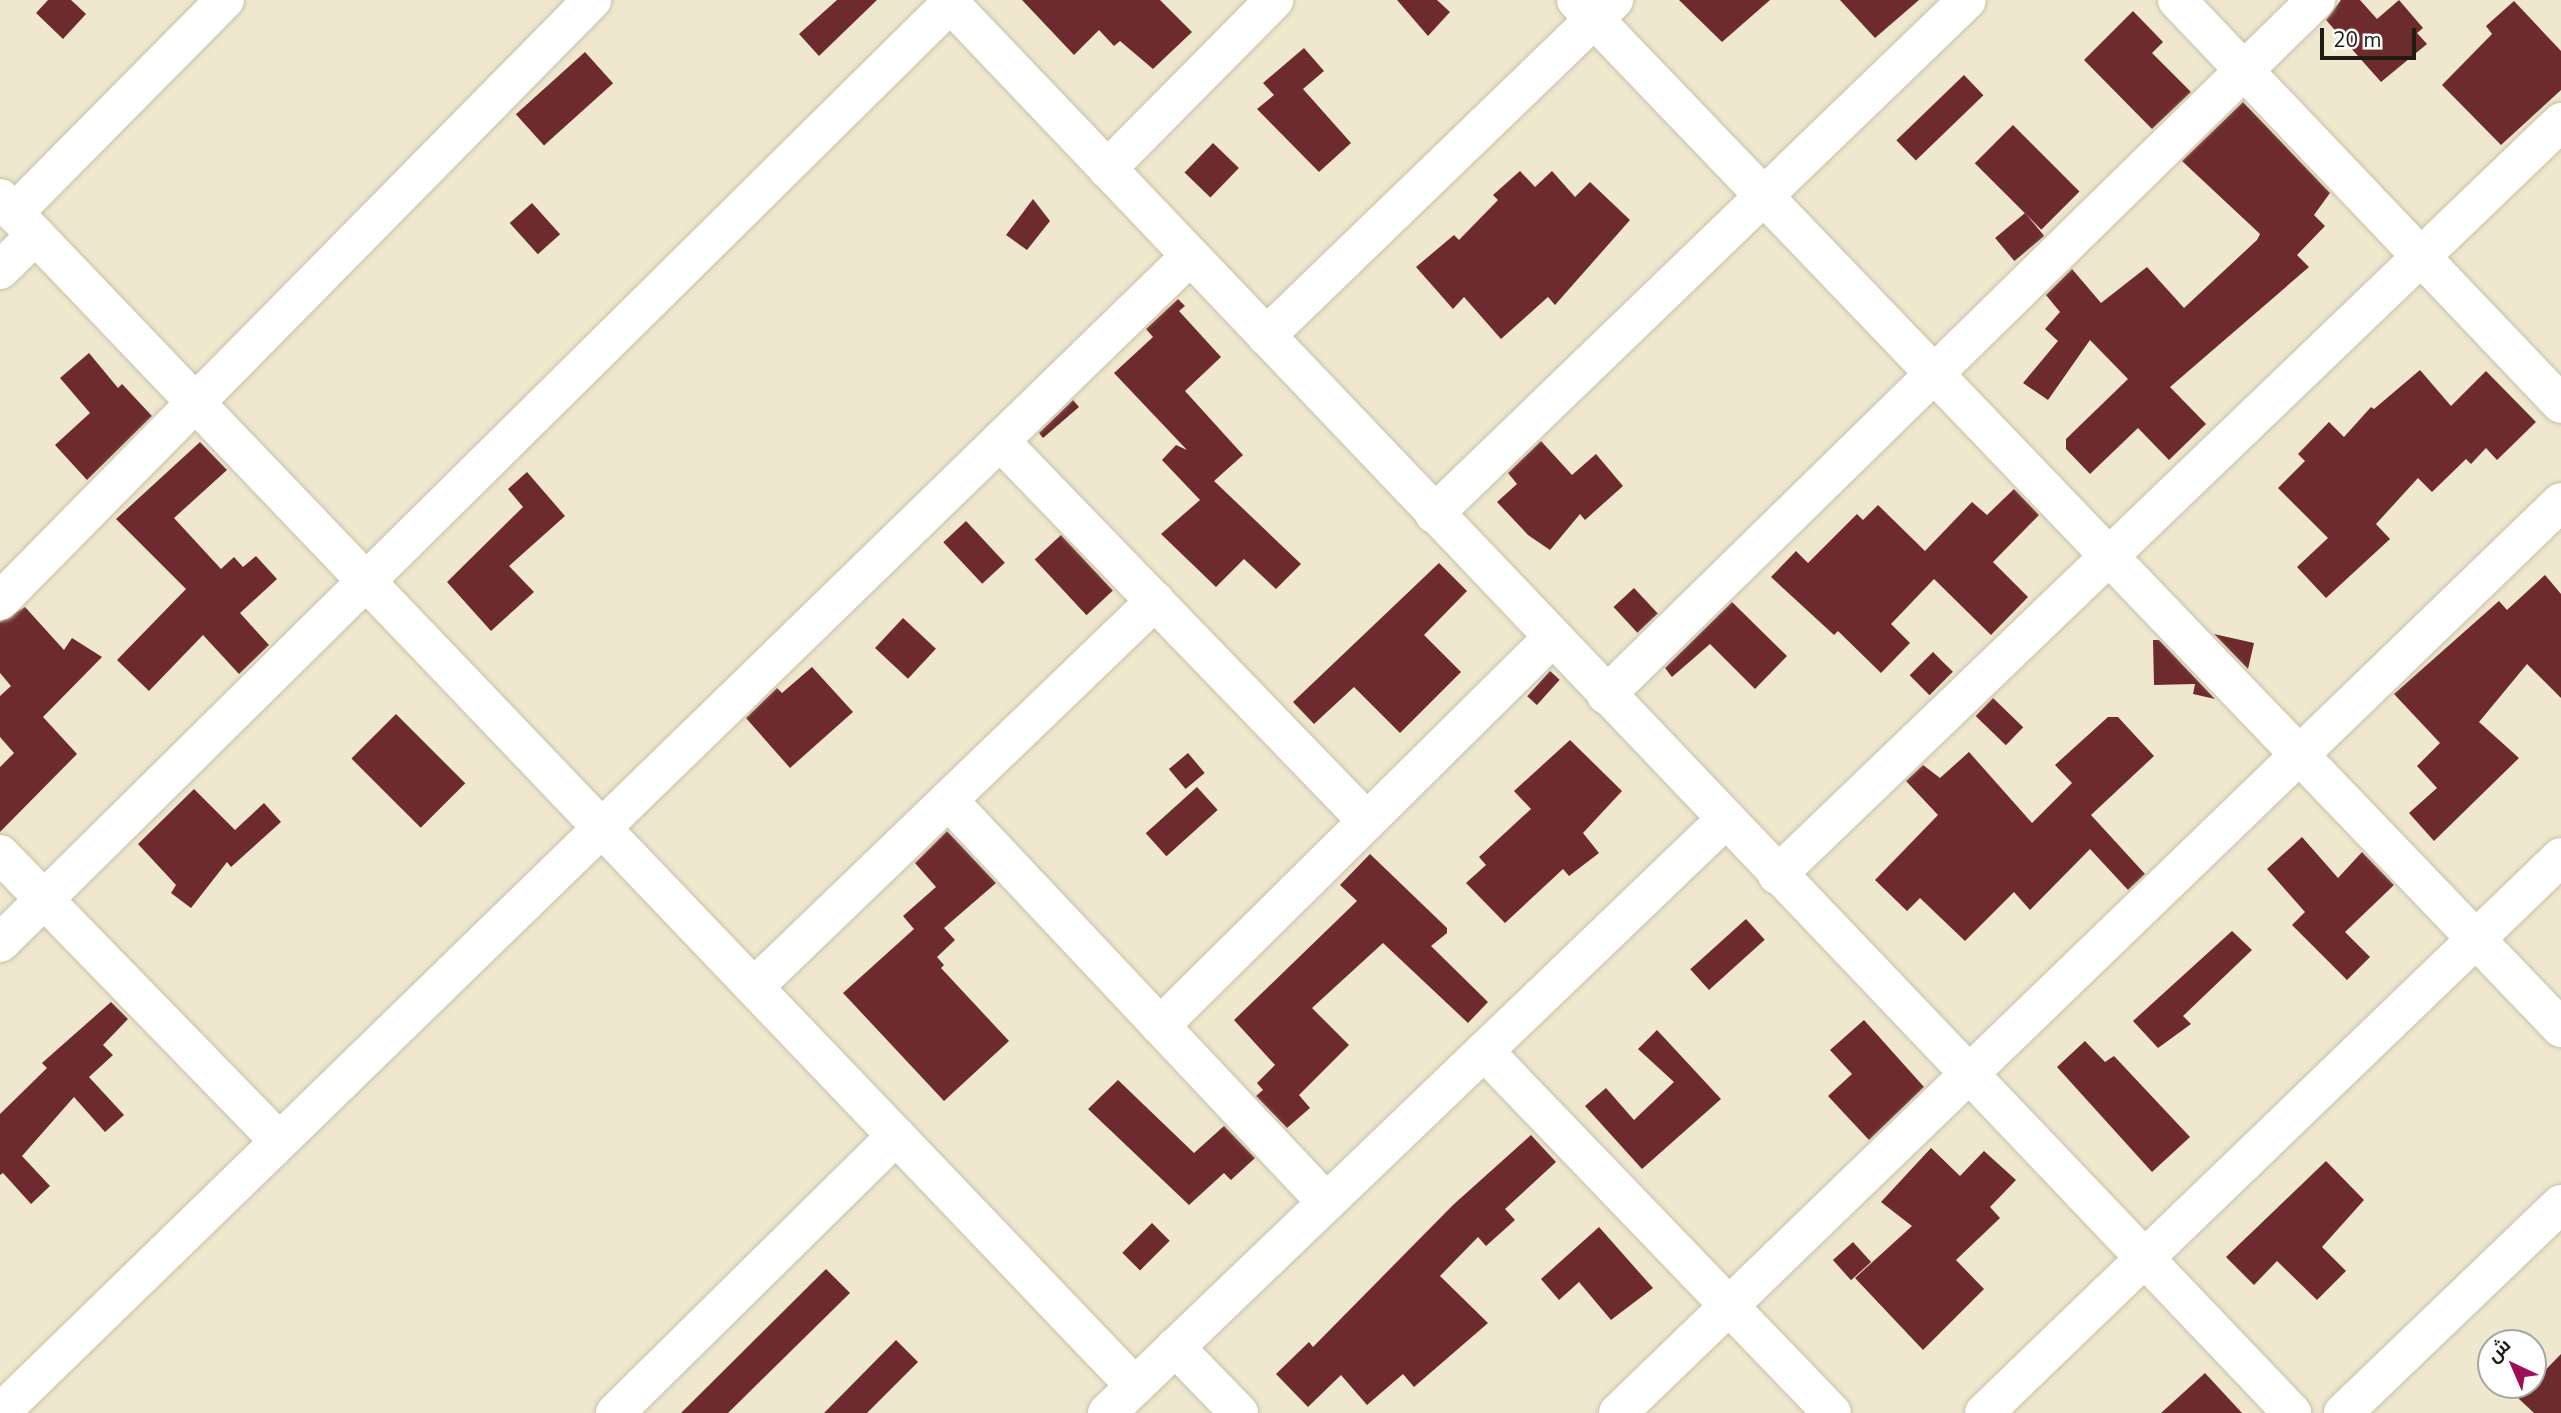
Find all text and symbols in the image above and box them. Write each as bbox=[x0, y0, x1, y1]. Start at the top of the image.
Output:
scale bar bbox=[2323, 14, 2419, 58]
text: 20 m bbox=[2333, 26, 2382, 54]
north arrow bbox=[2477, 1329, 2547, 1399]
text: ش bbox=[2481, 1333, 2517, 1368]

